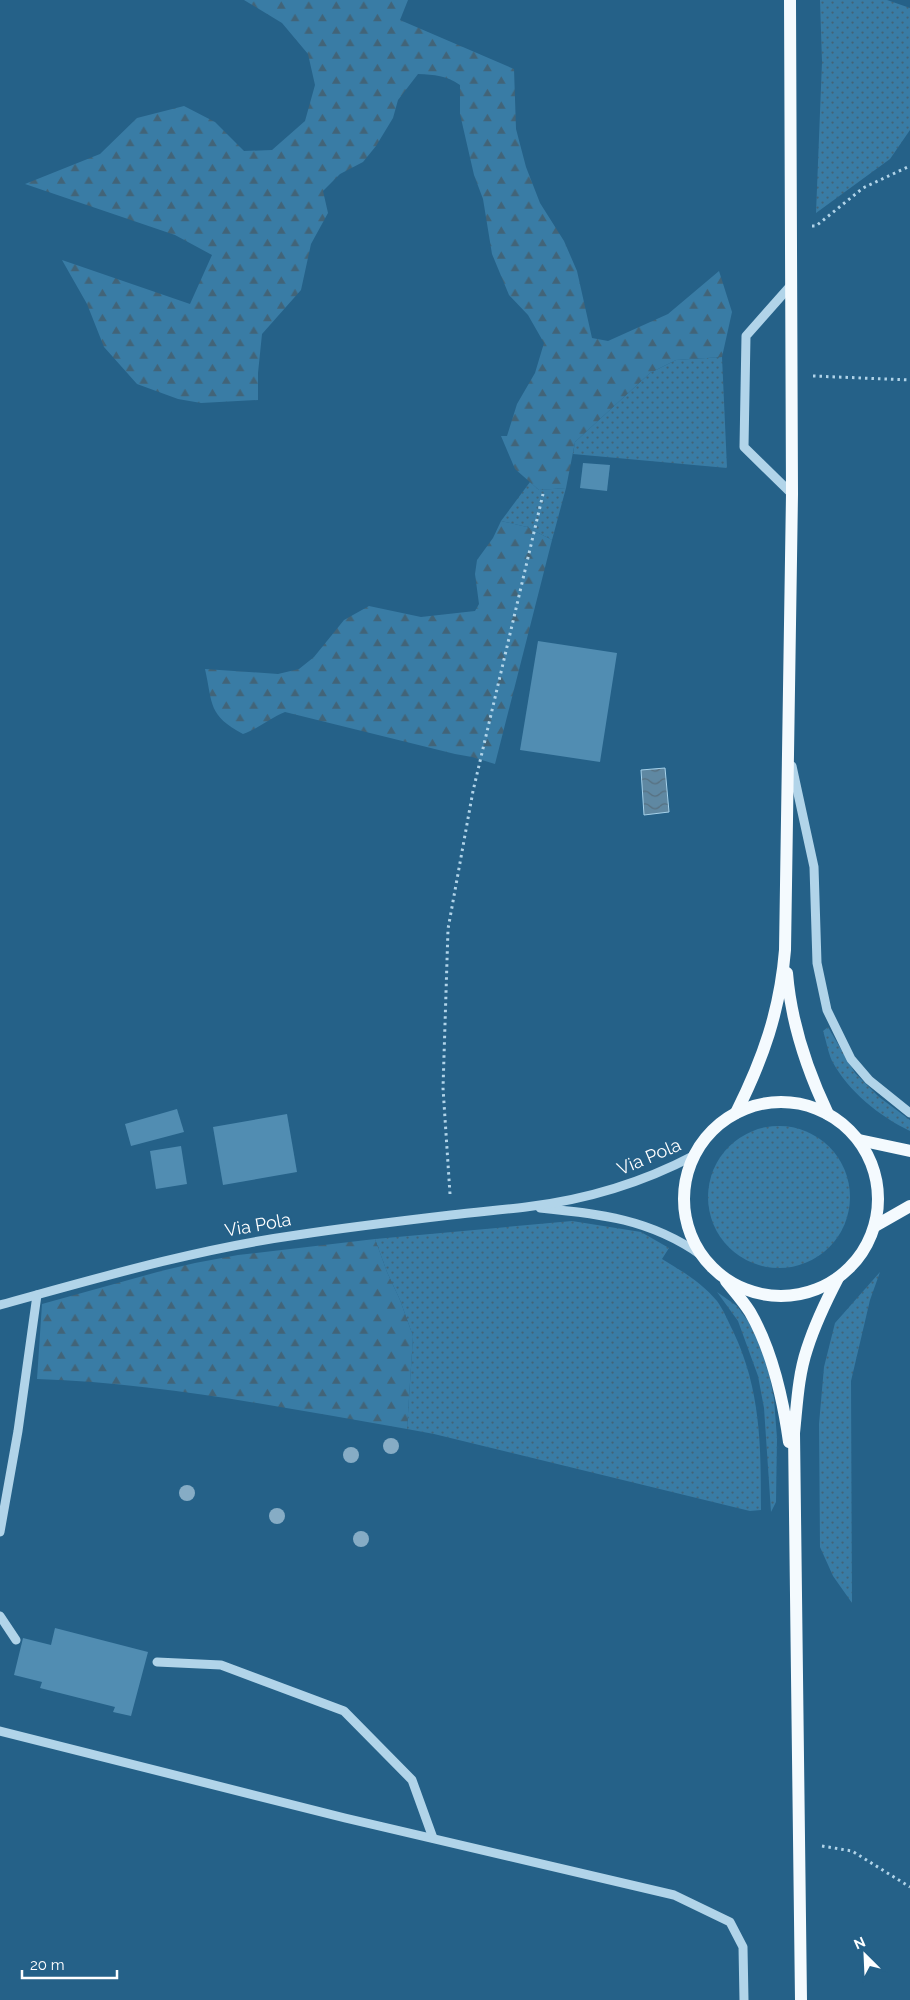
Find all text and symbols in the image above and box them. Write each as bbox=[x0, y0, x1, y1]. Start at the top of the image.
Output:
street label: Via Pola bbox=[614, 1134, 684, 1179]
street label: Via Pola bbox=[223, 1208, 293, 1241]
north arrow bbox=[840, 1930, 890, 1980]
text: N bbox=[852, 1934, 868, 1953]
scale bar bbox=[22, 1948, 118, 1980]
text: 20 m bbox=[30, 1956, 65, 1974]

